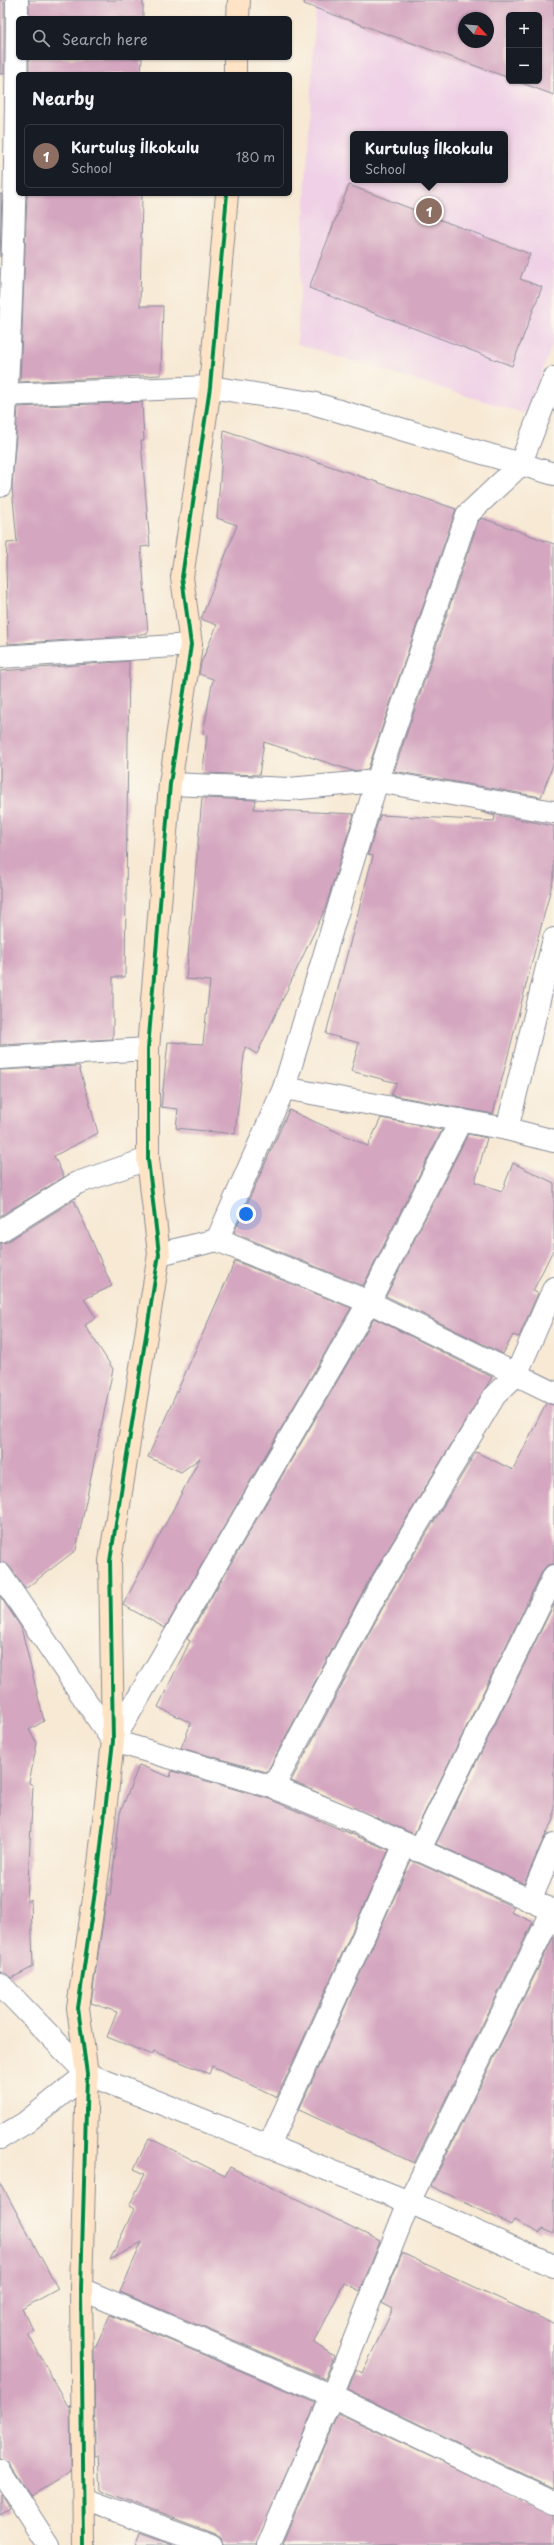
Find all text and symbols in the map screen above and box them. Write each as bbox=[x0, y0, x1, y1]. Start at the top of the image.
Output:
north arrow bbox=[458, 12, 494, 48]
map controls bbox=[506, 12, 542, 84]
button: + bbox=[506, 12, 542, 48]
search box bbox=[16, 16, 292, 60]
icon: search bbox=[30, 27, 52, 49]
text: Search here bbox=[62, 27, 148, 50]
button: − bbox=[506, 48, 542, 84]
text: Nearby bbox=[32, 85, 94, 111]
popup bbox=[350, 131, 508, 183]
text: Kurtuluş İlkokulu bbox=[71, 135, 199, 158]
text: Kurtuluş İlkokulu bbox=[365, 136, 493, 159]
text: 1 bbox=[43, 147, 49, 166]
text: 180 m bbox=[236, 147, 275, 166]
text: School bbox=[71, 158, 112, 177]
text: School bbox=[365, 159, 406, 178]
pin: 1 bbox=[416, 196, 442, 226]
your location bbox=[236, 1204, 256, 1224]

